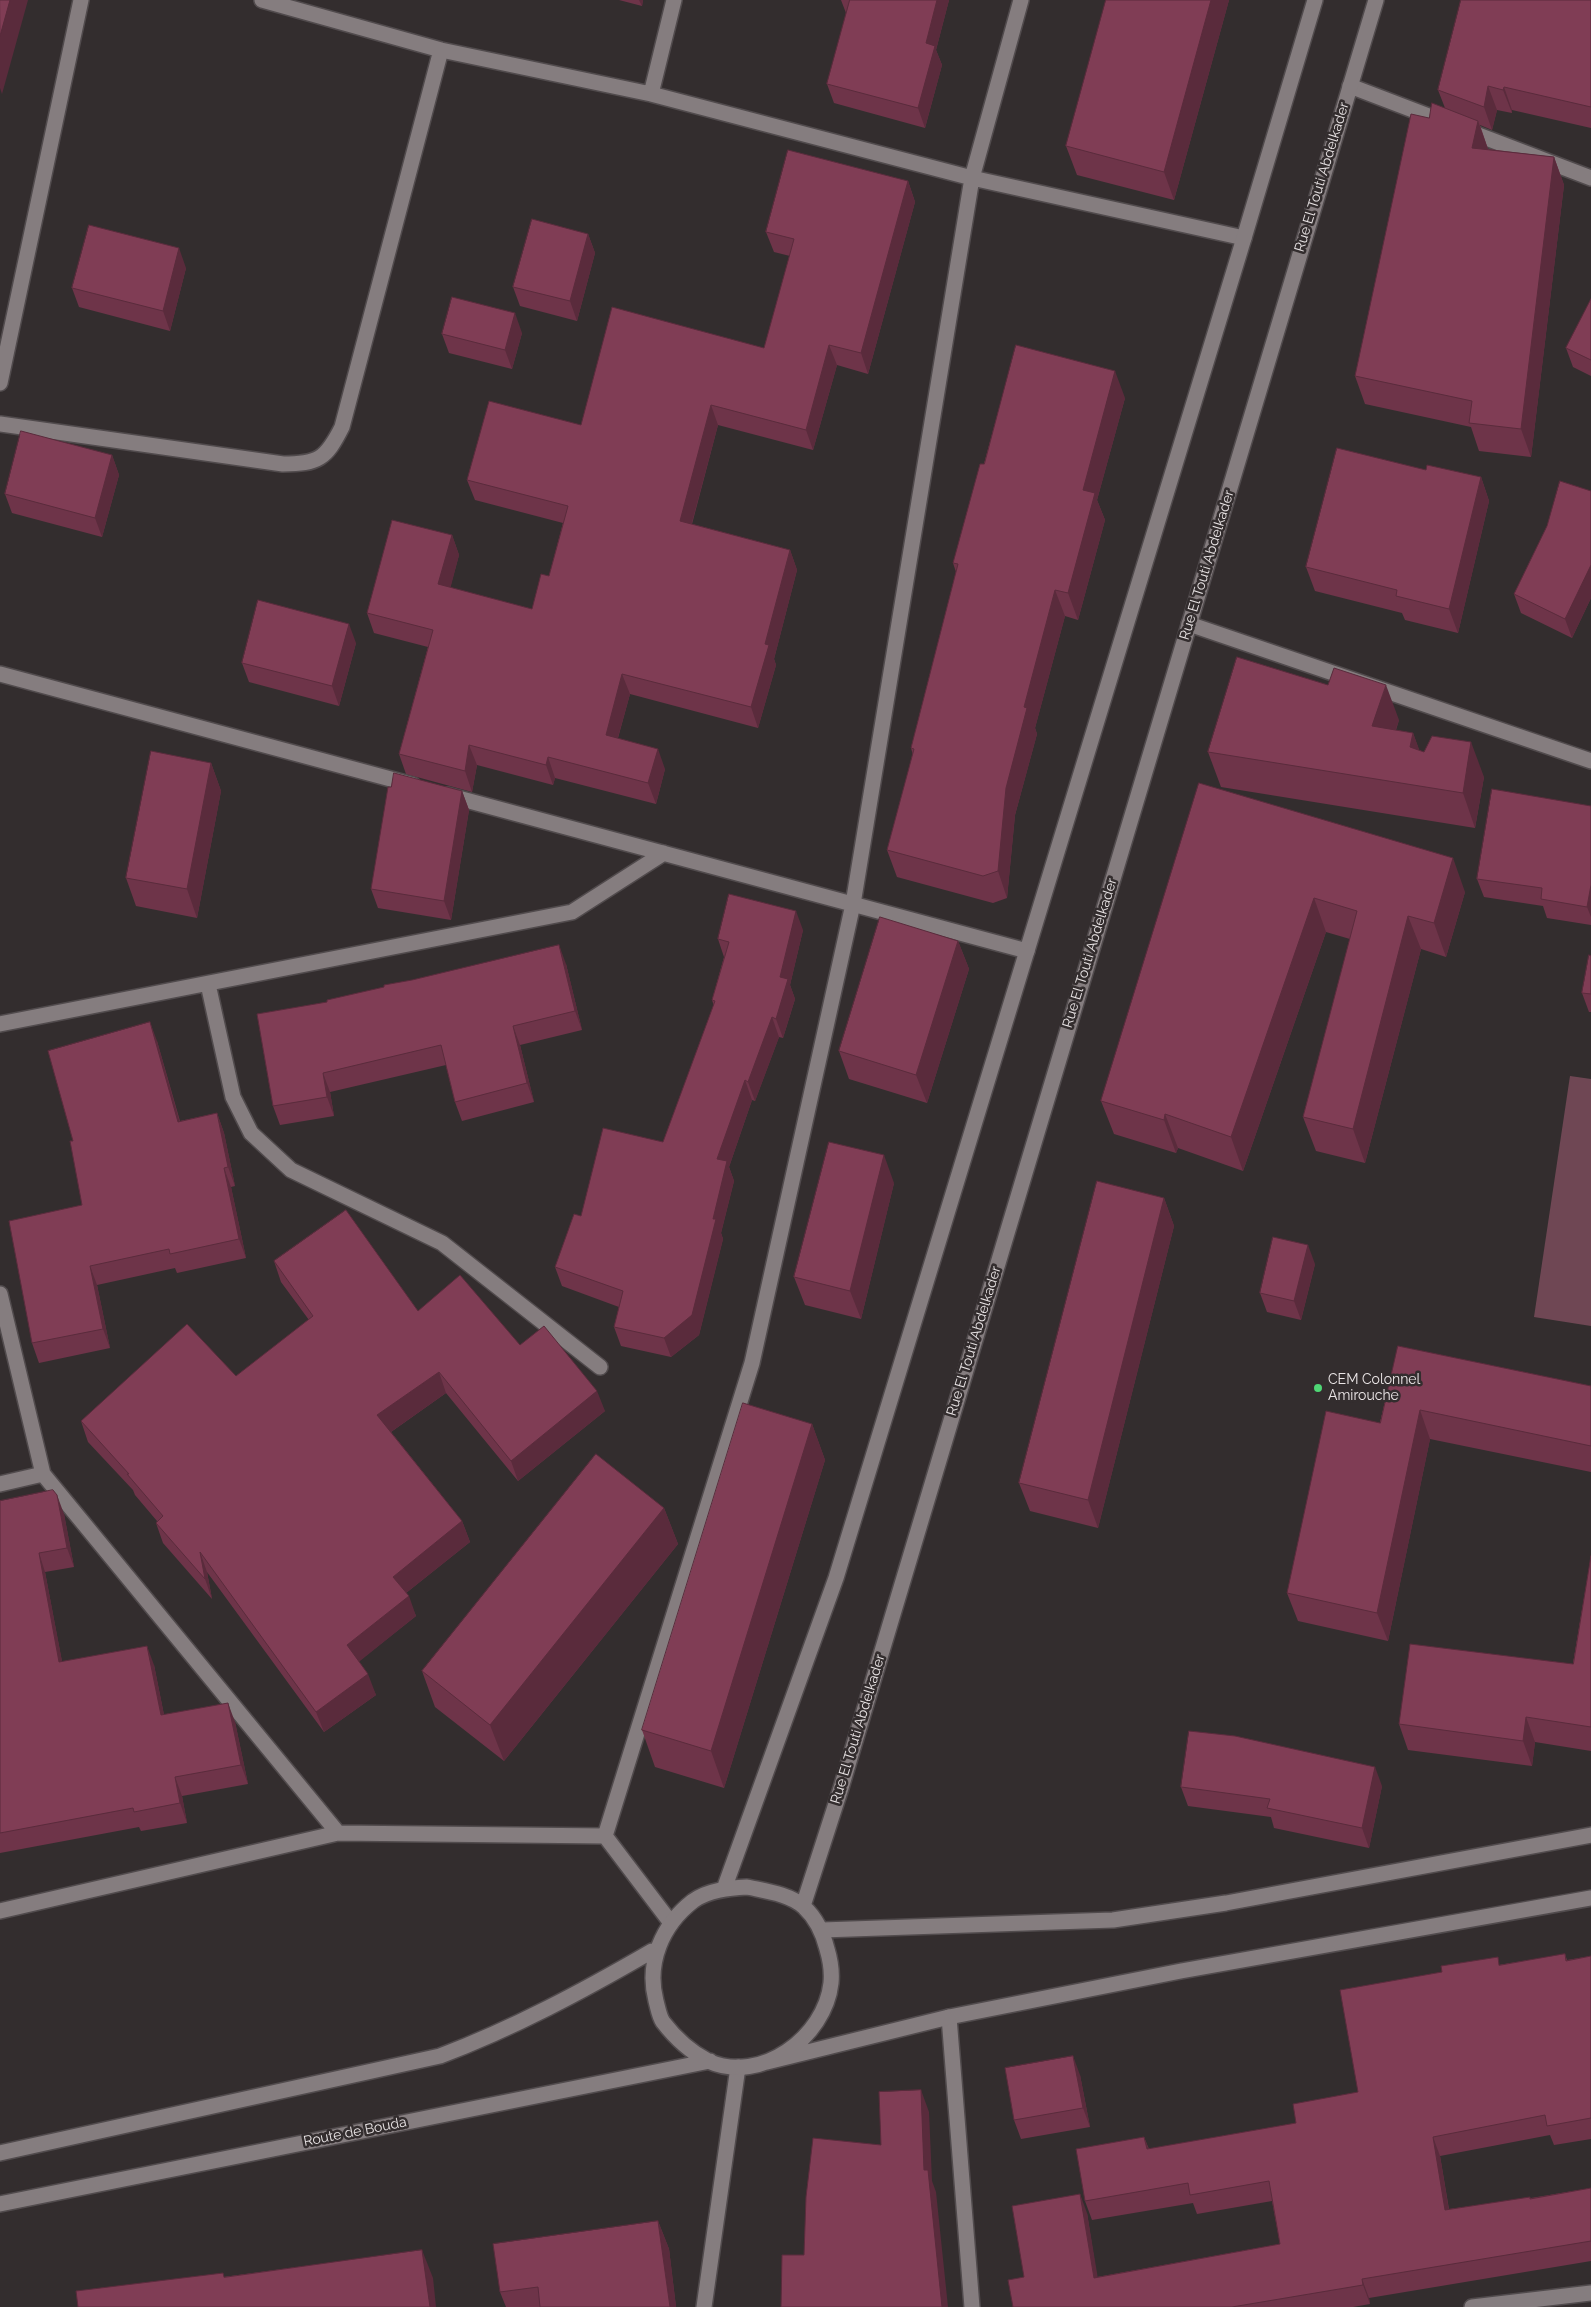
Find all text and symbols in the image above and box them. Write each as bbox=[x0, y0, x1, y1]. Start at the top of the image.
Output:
street label: Rue El Touti Abdelkader bbox=[1291, 100, 1353, 254]
street label: Rue El Touti Abdelkader bbox=[1176, 488, 1238, 642]
street label: Rue El Touti Abdelkader bbox=[1059, 876, 1121, 1030]
street label: Rue El Touti Abdelkader bbox=[943, 1264, 1005, 1418]
place label: CEM Colonnel Amirouche bbox=[1328, 1372, 1420, 1404]
marker: CEM Colonnel Amirouche bbox=[1312, 1382, 1324, 1394]
street label: Rue El Touti Abdelkader bbox=[827, 1652, 889, 1806]
street label: Route de Bouda bbox=[302, 2114, 408, 2150]

